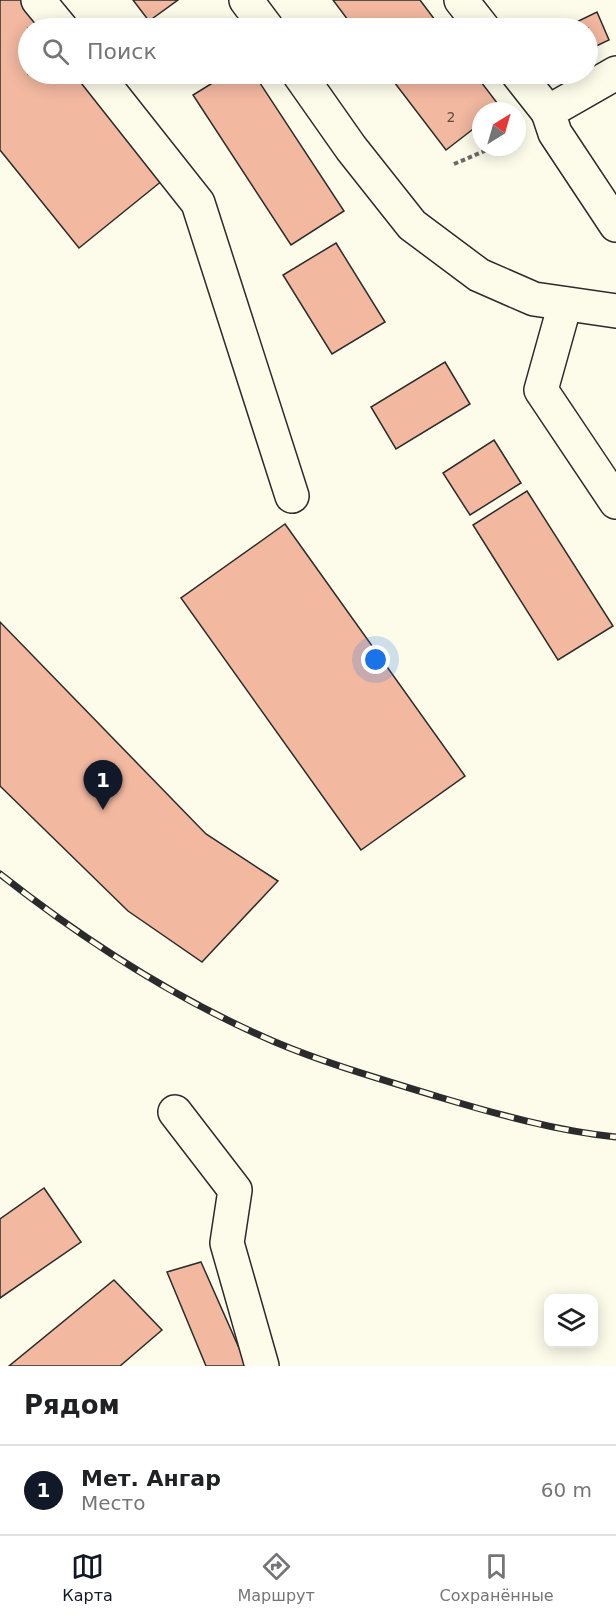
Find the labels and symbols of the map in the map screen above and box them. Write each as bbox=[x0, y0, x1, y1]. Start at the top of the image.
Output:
north arrow bbox=[472, 102, 526, 156]
house number: 2 bbox=[447, 109, 455, 125]
your location bbox=[361, 645, 390, 674]
pin: 1 bbox=[84, 760, 122, 810]

